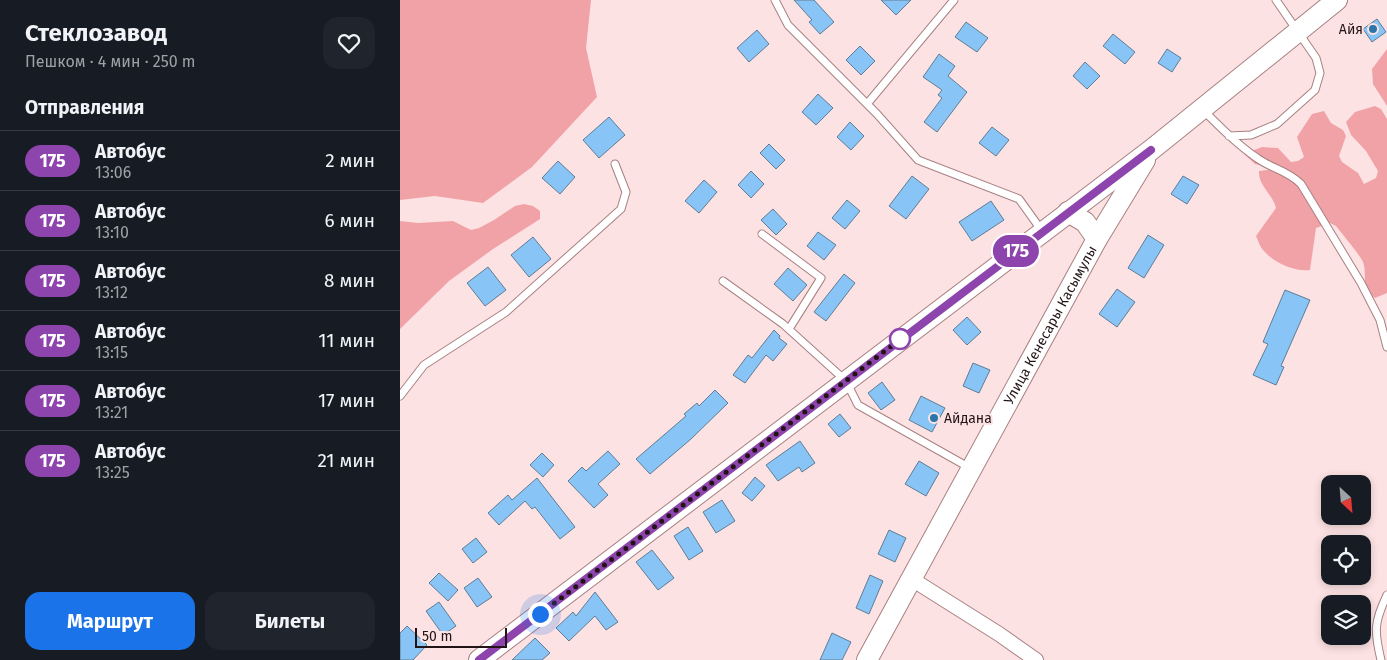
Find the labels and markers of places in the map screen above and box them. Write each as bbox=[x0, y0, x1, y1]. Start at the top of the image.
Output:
place label: Айя bbox=[1339, 21, 1363, 38]
marker: Айя bbox=[1367, 23, 1379, 35]
unlabelled marker bbox=[889, 328, 911, 350]
place label: Айдана bbox=[944, 410, 992, 427]
marker: Айдана bbox=[928, 412, 940, 424]

